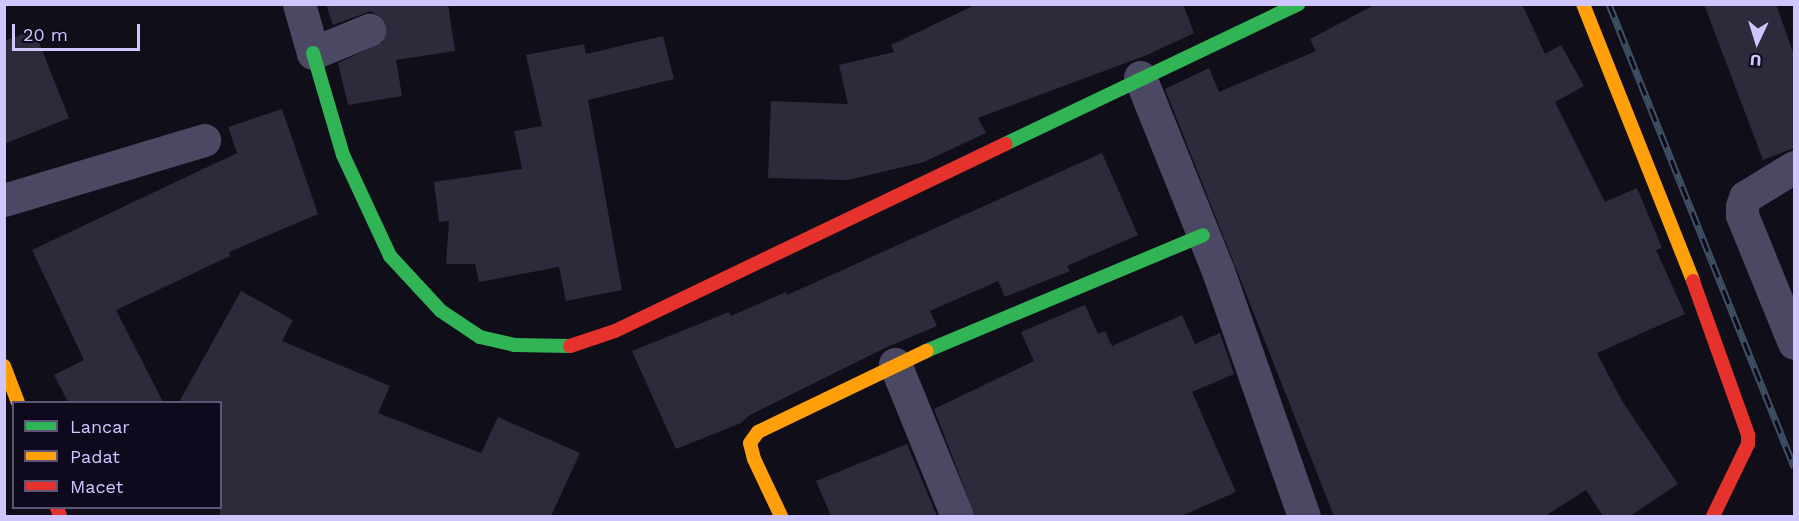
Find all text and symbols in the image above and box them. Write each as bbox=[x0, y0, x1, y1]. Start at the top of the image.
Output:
scale bar bbox=[15, 12, 142, 50]
north arrow bbox=[1727, 12, 1787, 72]
text: 20 m bbox=[23, 24, 68, 45]
text: U bbox=[1749, 51, 1762, 70]
legend bbox=[12, 401, 222, 509]
text: Lancar bbox=[70, 416, 130, 437]
text: Padat bbox=[70, 446, 120, 467]
text: Macet bbox=[70, 476, 123, 497]

